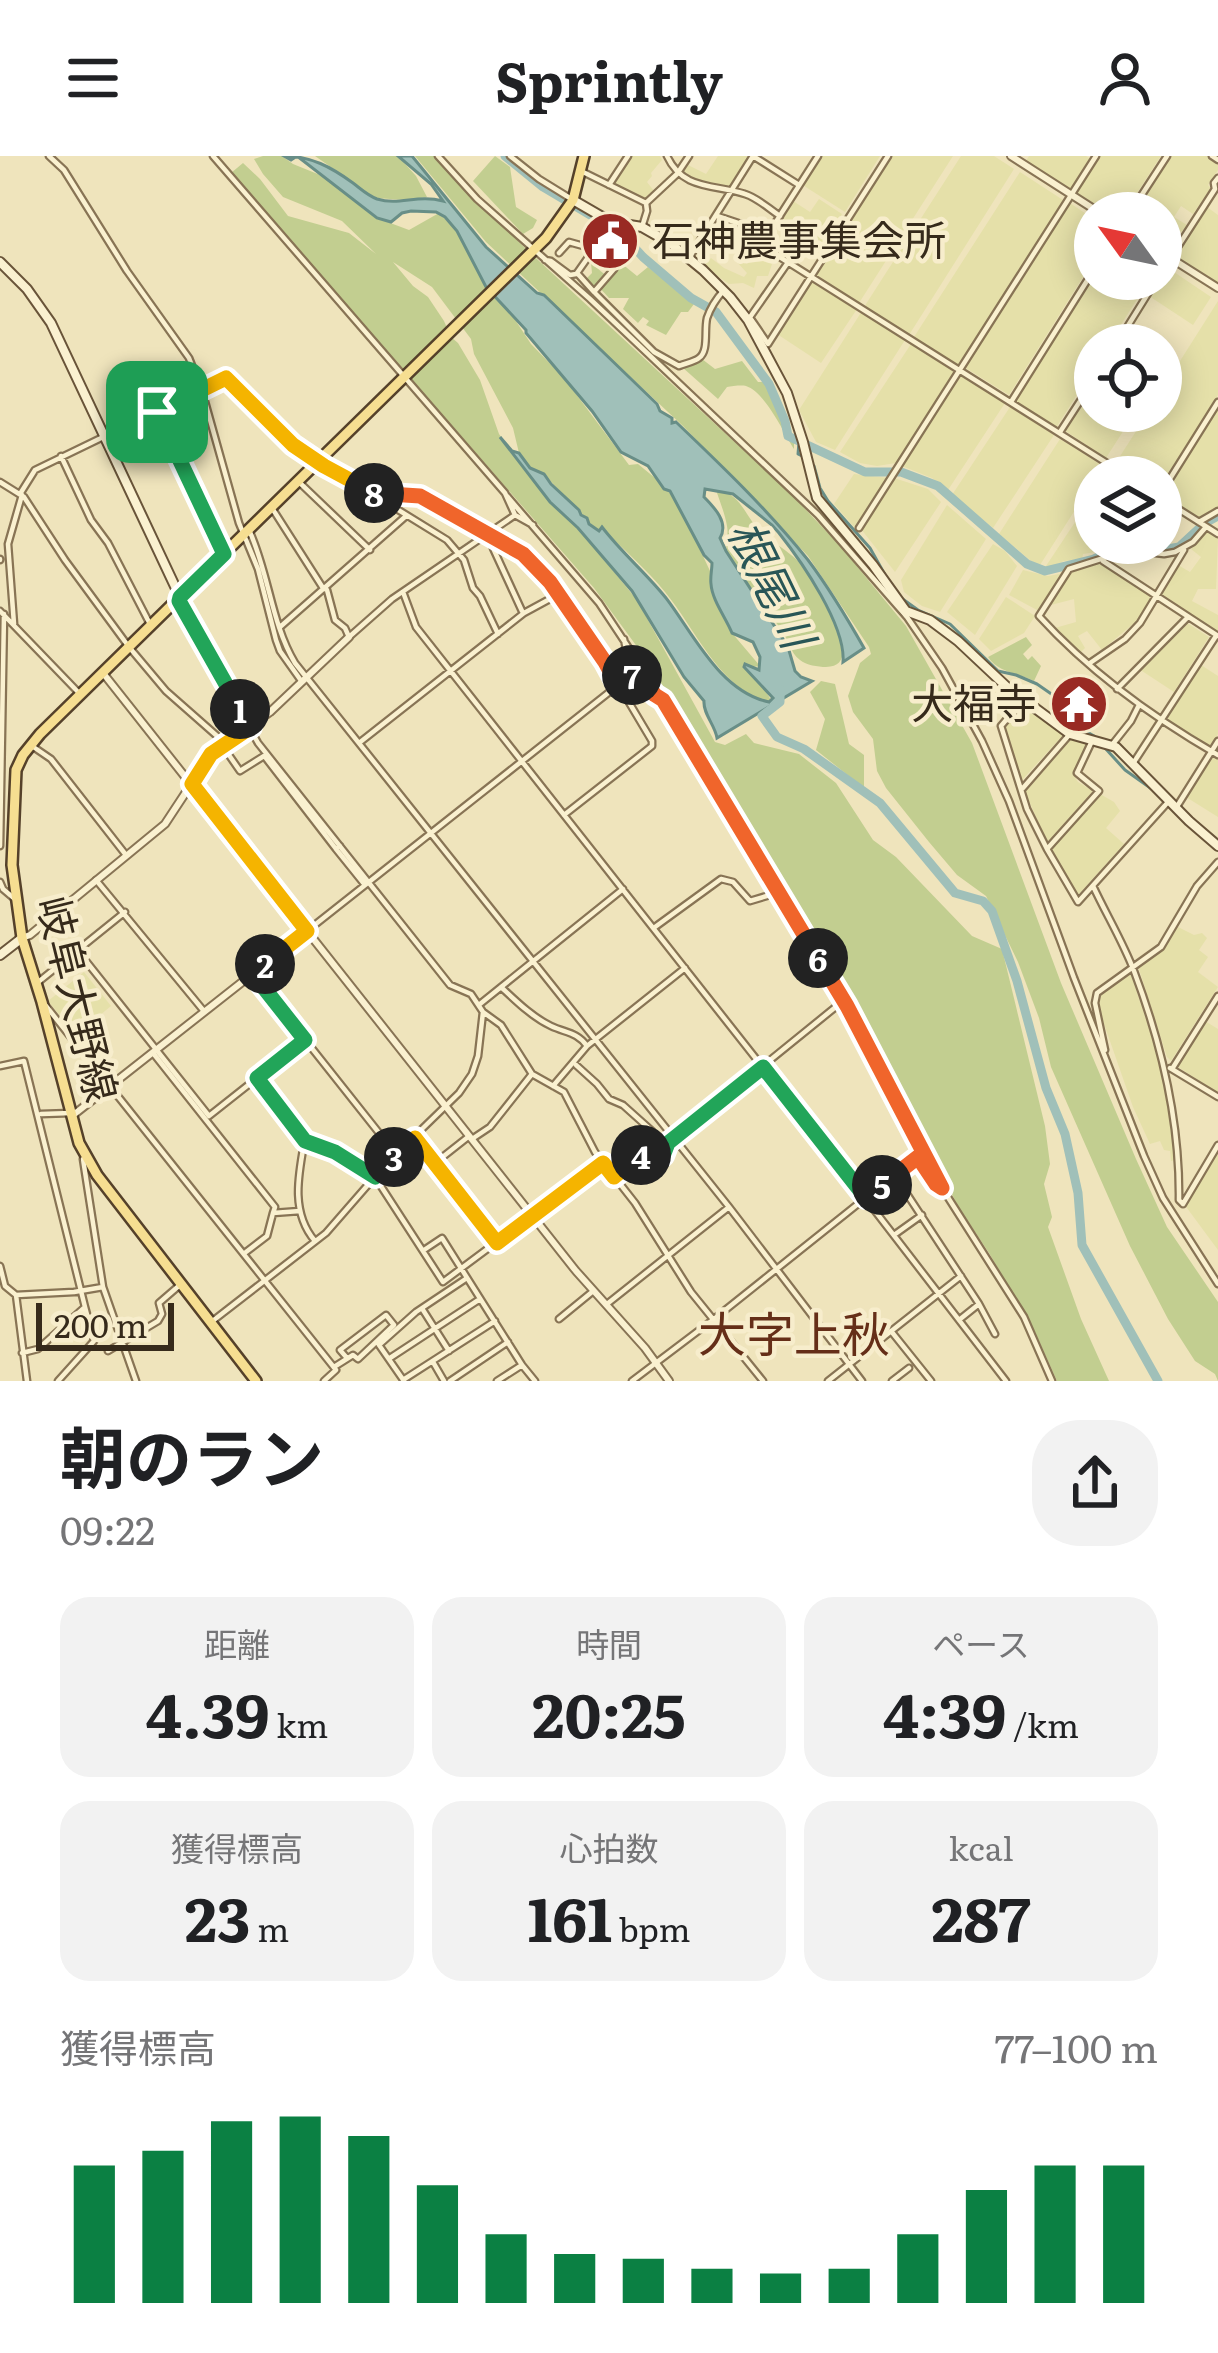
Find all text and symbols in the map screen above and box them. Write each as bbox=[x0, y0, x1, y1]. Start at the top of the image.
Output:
text: Sprintly bbox=[495, 38, 723, 119]
icon: menu bbox=[60, 45, 126, 111]
icon: person bbox=[1092, 45, 1158, 111]
north arrow bbox=[1074, 192, 1182, 300]
map controls bbox=[1074, 192, 1182, 564]
place label: 石神農事集会所 bbox=[652, 207, 946, 269]
public building icon: 石神農事集会所 bbox=[579, 210, 641, 272]
button: locate bbox=[1074, 324, 1182, 432]
pin bbox=[106, 361, 208, 463]
icon: arrive bbox=[124, 379, 190, 445]
button: layers bbox=[1074, 456, 1182, 564]
pin: 8 bbox=[344, 463, 404, 523]
text: 8 bbox=[364, 468, 384, 517]
water label: 根尾川 bbox=[714, 507, 836, 661]
pin: 7 bbox=[602, 645, 662, 705]
text: 7 bbox=[623, 650, 641, 699]
place label: 大福寺 bbox=[911, 670, 1037, 732]
temple icon: 大福寺 bbox=[1048, 673, 1110, 735]
pin: 1 bbox=[210, 679, 270, 739]
text: 1 bbox=[233, 684, 247, 733]
street label: 岐阜大野線 bbox=[24, 889, 135, 1108]
pin: 6 bbox=[788, 928, 848, 988]
text: 6 bbox=[808, 933, 828, 982]
pin: 2 bbox=[235, 934, 295, 994]
text: 2 bbox=[256, 939, 274, 988]
pin: 4 bbox=[611, 1125, 671, 1185]
pin: 3 bbox=[364, 1127, 424, 1187]
text: 4 bbox=[631, 1130, 651, 1179]
text: 3 bbox=[385, 1132, 403, 1181]
pin: 5 bbox=[852, 1155, 912, 1215]
text: 5 bbox=[873, 1160, 891, 1209]
district label: 大字上秋 bbox=[698, 1296, 890, 1367]
scale bar bbox=[36, 1297, 174, 1350]
text: 200 m bbox=[54, 1299, 148, 1348]
text: 朝のラン bbox=[60, 1405, 324, 1503]
button: share bbox=[1032, 1420, 1158, 1546]
text: 09:22 bbox=[60, 1499, 155, 1557]
text: 距離 bbox=[204, 1618, 270, 1667]
text: 時間 bbox=[576, 1618, 642, 1667]
text: ペース bbox=[932, 1618, 1030, 1667]
text: 4.39 bbox=[146, 1667, 270, 1756]
text: 20:25 bbox=[532, 1667, 686, 1756]
text: 4:39 bbox=[883, 1667, 1006, 1756]
text: km bbox=[270, 1699, 328, 1748]
text: /km bbox=[1006, 1699, 1079, 1748]
text: 獲得標高 bbox=[171, 1822, 303, 1871]
text: 心拍数 bbox=[560, 1822, 659, 1871]
text: kcal bbox=[948, 1822, 1014, 1871]
text: 23 bbox=[185, 1871, 251, 1960]
text: 161 bbox=[527, 1871, 612, 1960]
text: 287 bbox=[931, 1871, 1031, 1960]
text: m bbox=[251, 1903, 289, 1952]
text: bpm bbox=[612, 1903, 691, 1952]
text: 獲得標高 bbox=[60, 2017, 216, 2075]
text: 77–100 m bbox=[995, 2017, 1158, 2075]

